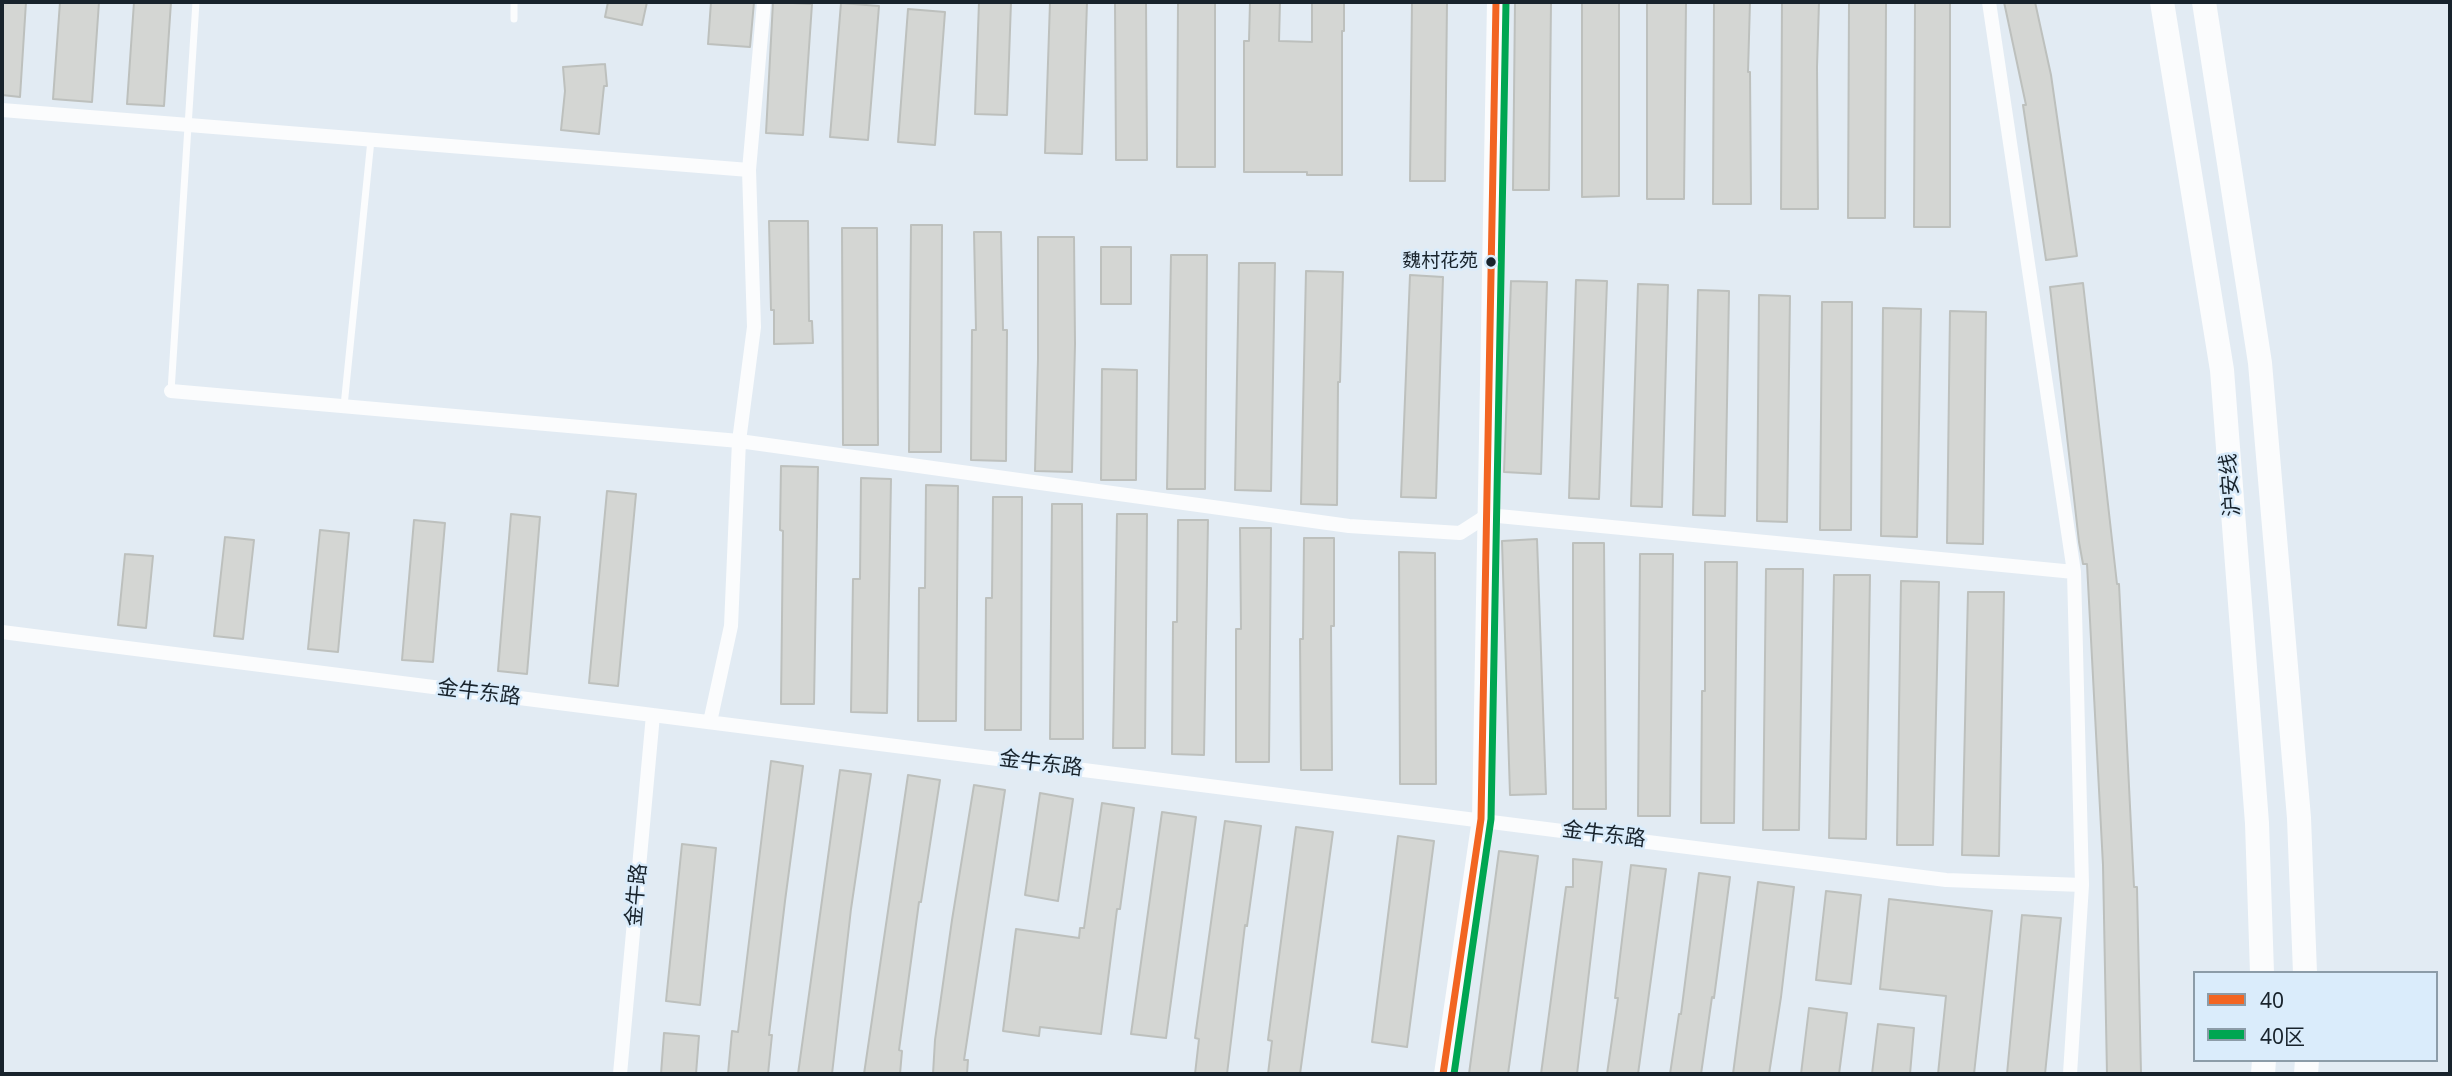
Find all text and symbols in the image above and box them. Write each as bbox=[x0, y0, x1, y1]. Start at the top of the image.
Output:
place label: 魏村花苑 bbox=[1402, 251, 1478, 273]
marker: 魏村花苑 bbox=[1484, 255, 1498, 269]
street label: 沪安线 bbox=[2216, 453, 2246, 517]
street label: 金牛东路 bbox=[436, 675, 522, 711]
street label: 金牛东路 bbox=[998, 746, 1084, 782]
street label: 金牛东路 bbox=[1561, 817, 1647, 853]
street label: 金牛路 bbox=[622, 863, 652, 927]
legend bbox=[2193, 971, 2438, 1062]
text: 40 bbox=[2260, 986, 2284, 1014]
text: 40区 bbox=[2260, 1022, 2305, 1050]

